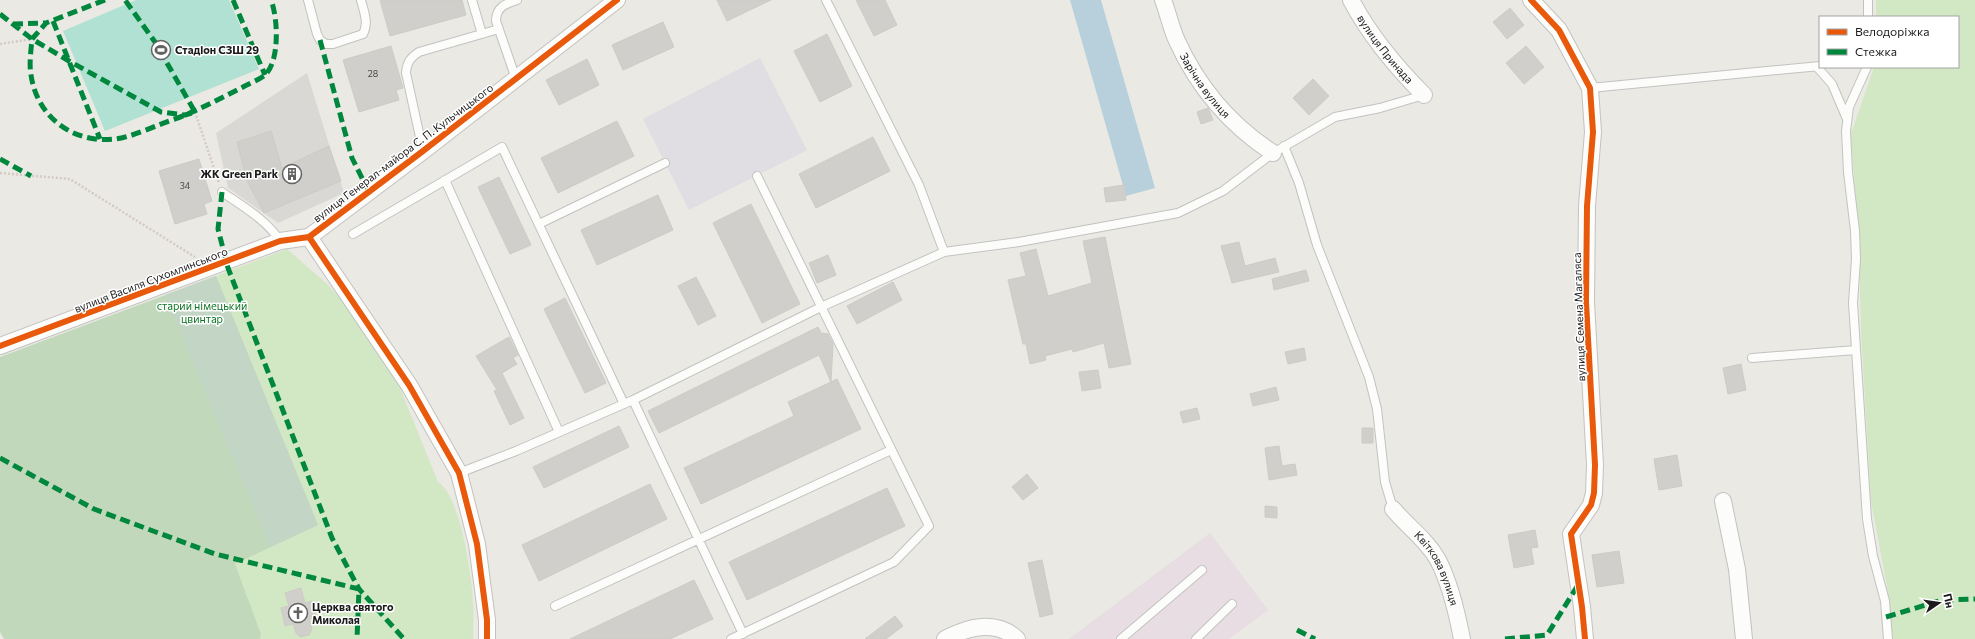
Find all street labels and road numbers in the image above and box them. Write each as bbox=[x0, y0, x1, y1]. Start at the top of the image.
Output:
street label: вулиця Принада bbox=[1355, 12, 1416, 86]
street label: Зарічна вулиця bbox=[1178, 50, 1233, 120]
street label: вулиця Генерал-майора С. П. Кульчицького bbox=[310, 80, 496, 225]
street label: вулиця Василя Сухомлинського bbox=[72, 244, 230, 315]
street label: вулиця Семена Магаляса bbox=[1570, 252, 1587, 382]
street label: Квіткова вулиця bbox=[1412, 528, 1461, 607]

